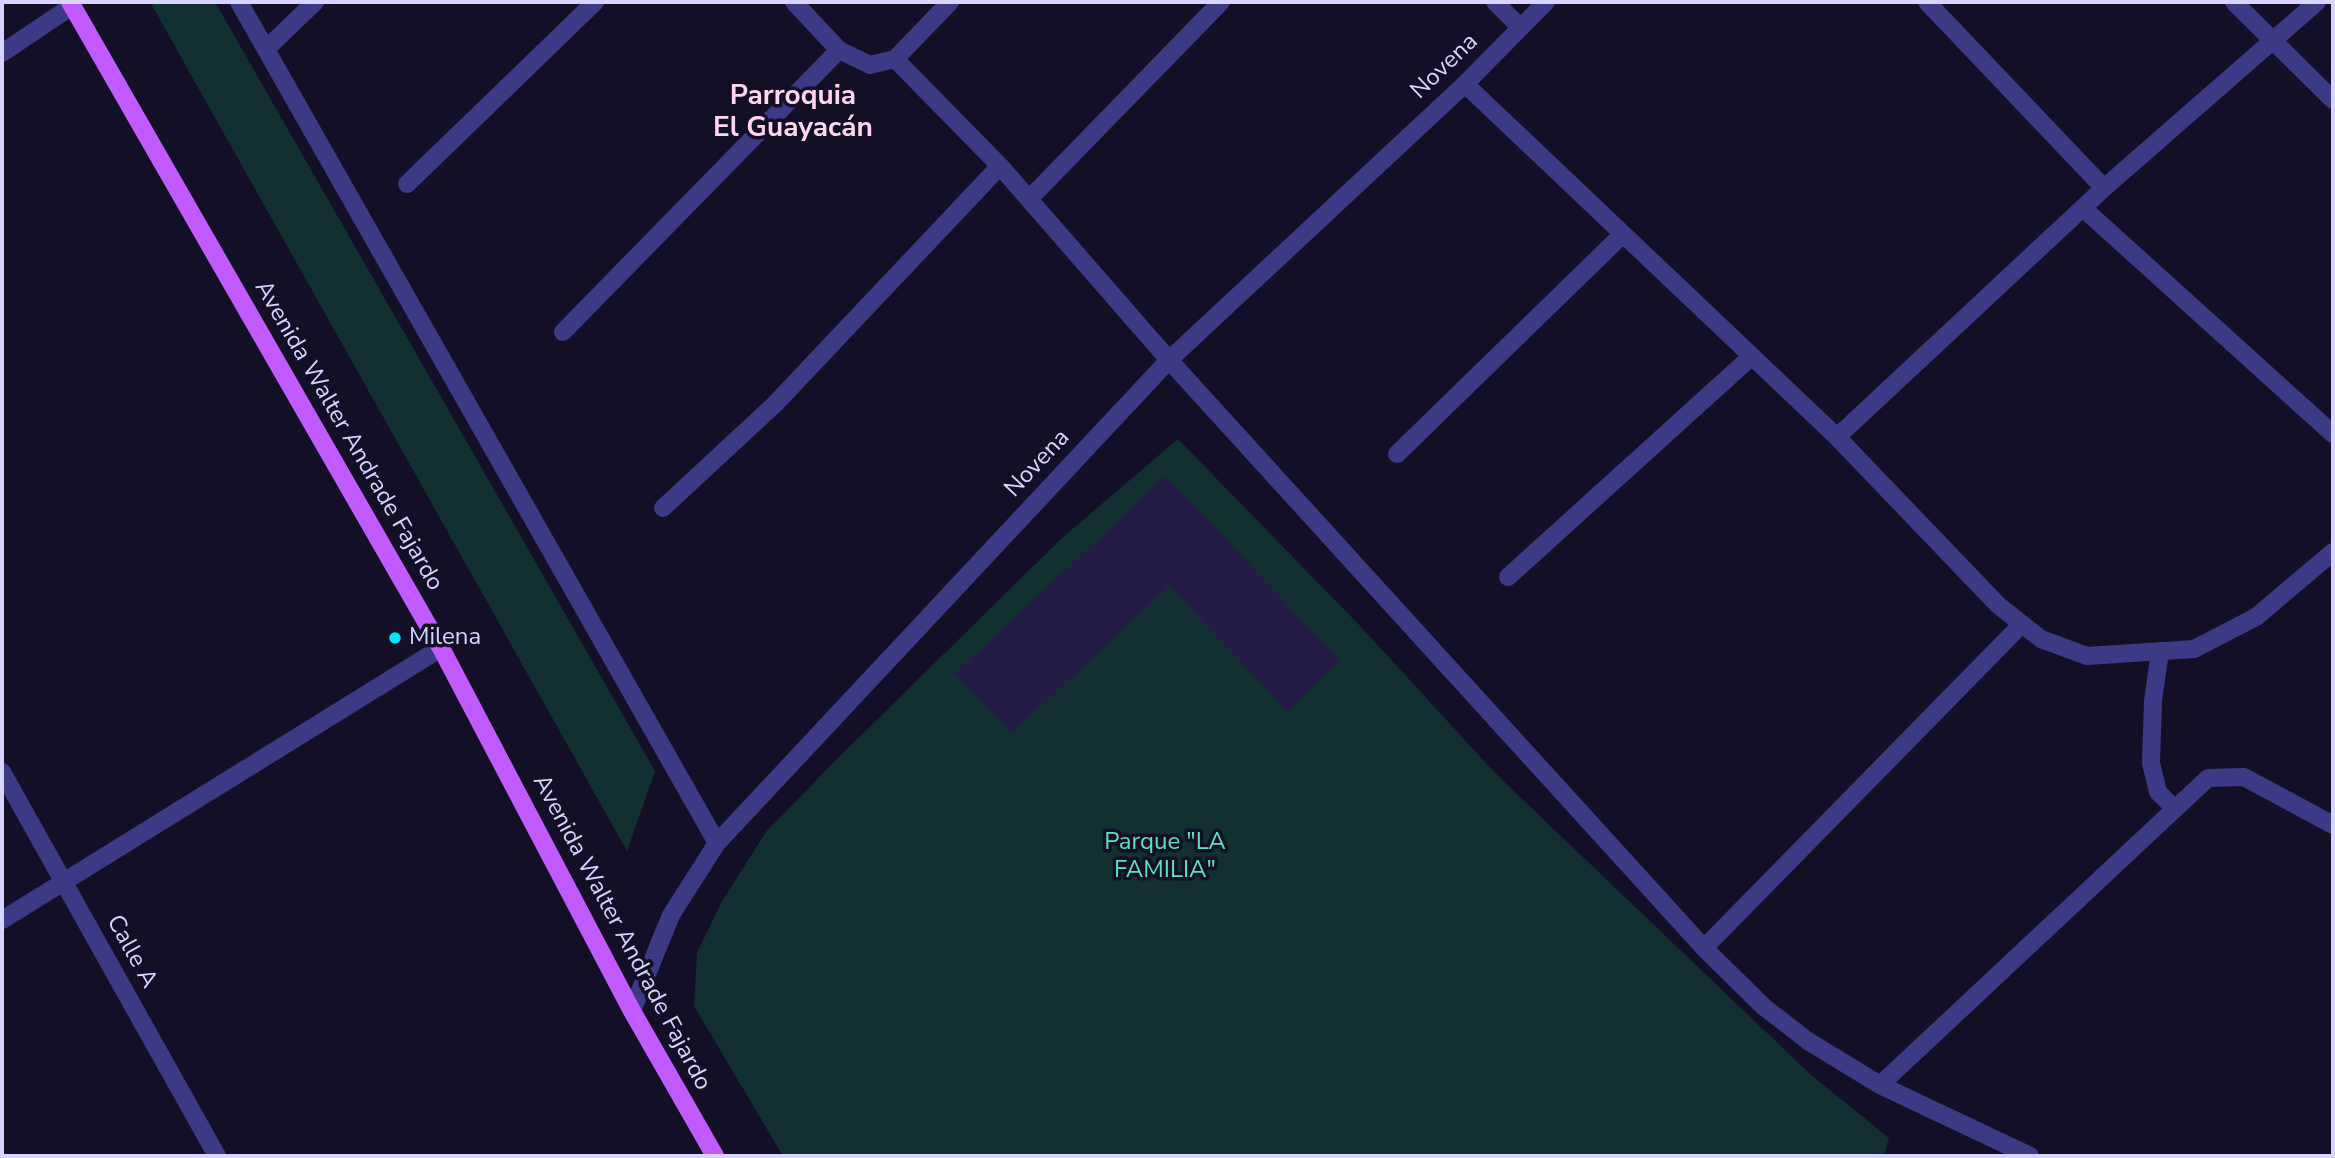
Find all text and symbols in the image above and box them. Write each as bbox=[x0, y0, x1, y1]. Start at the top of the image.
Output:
street label: Novena bbox=[1405, 28, 1485, 106]
district label: Parroquia El Guayacán bbox=[713, 80, 873, 146]
street label: Avenida Walter Andrade Fajardo bbox=[247, 276, 449, 596]
street label: Novena bbox=[999, 424, 1077, 504]
place label: Milena bbox=[409, 624, 481, 652]
marker: Milena bbox=[387, 630, 403, 646]
street label: Avenida Walter Andrade Fajardo bbox=[525, 770, 717, 1096]
park label: Parque "LA FAMILIA" bbox=[1104, 829, 1226, 885]
street label: Calle A bbox=[99, 910, 163, 994]

